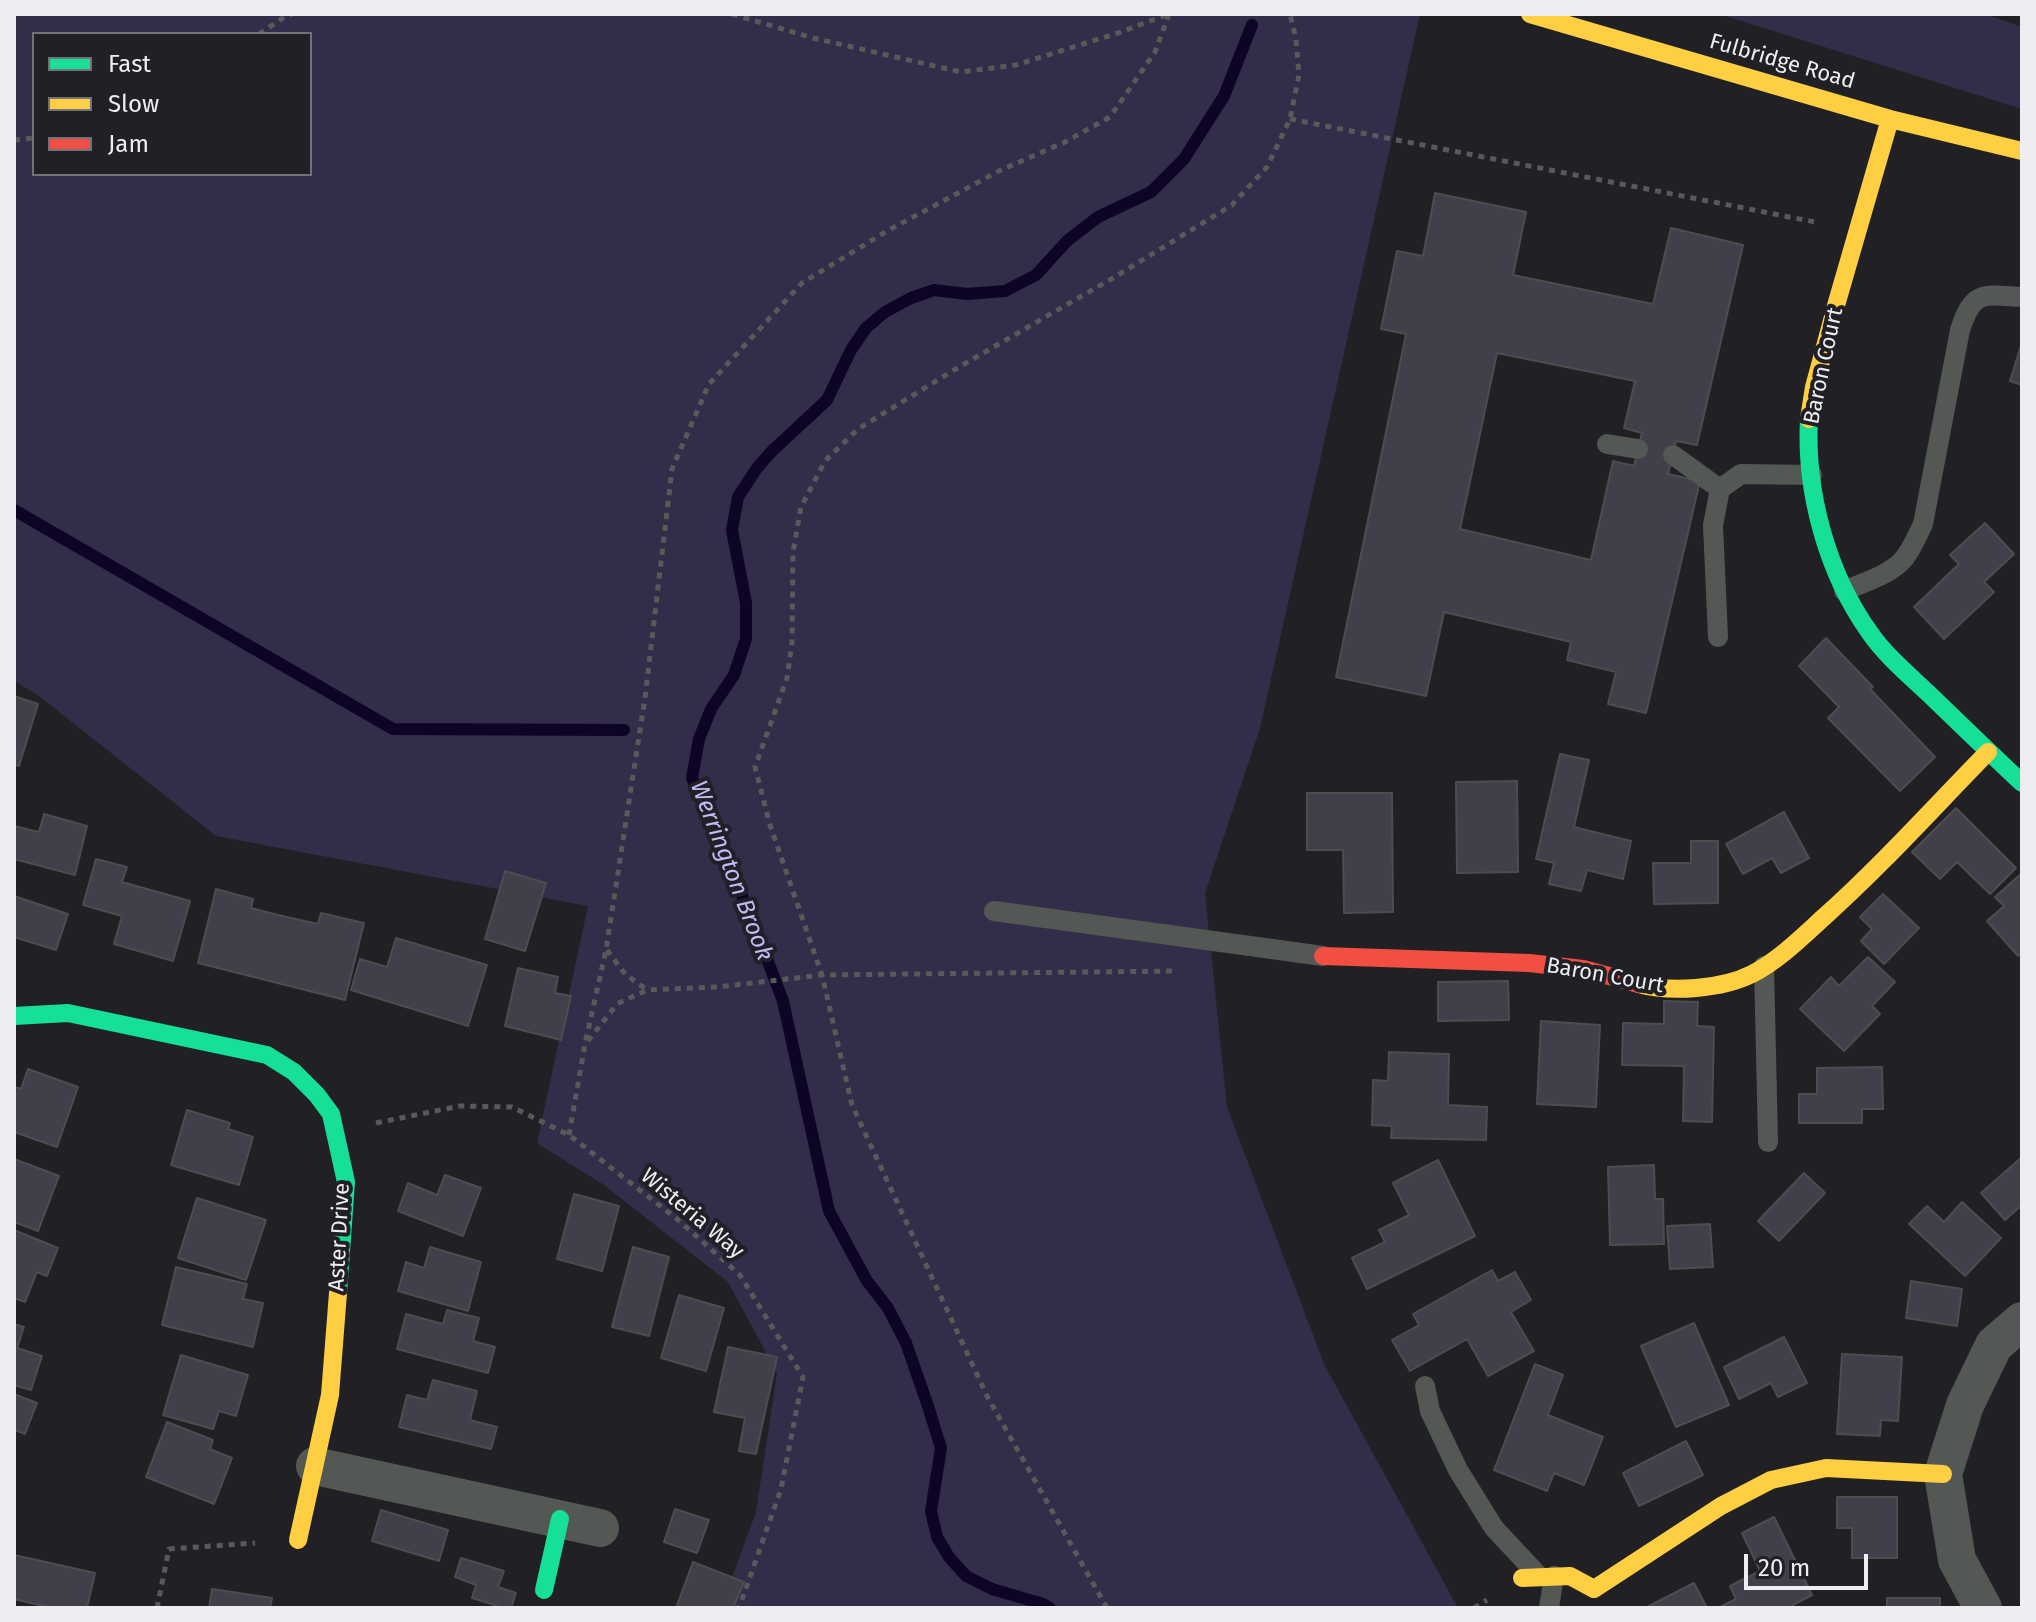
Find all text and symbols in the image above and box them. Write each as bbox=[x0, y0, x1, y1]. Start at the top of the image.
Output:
street label: Fulbridge Road bbox=[1706, 29, 1858, 95]
legend bbox=[32, 32, 312, 176]
text: Fast bbox=[108, 50, 151, 78]
text: Slow bbox=[108, 90, 159, 118]
text: Jam bbox=[108, 130, 149, 158]
street label: Baron Court bbox=[1799, 305, 1849, 427]
water label: Werrington Brook bbox=[683, 777, 779, 965]
street label: Baron Court bbox=[1544, 953, 1666, 999]
street label: Wisteria Way bbox=[635, 1163, 749, 1265]
street label: Aster Drive bbox=[324, 1182, 356, 1292]
scale bar bbox=[1748, 1538, 1872, 1588]
text: 20 m bbox=[1758, 1554, 1810, 1582]

